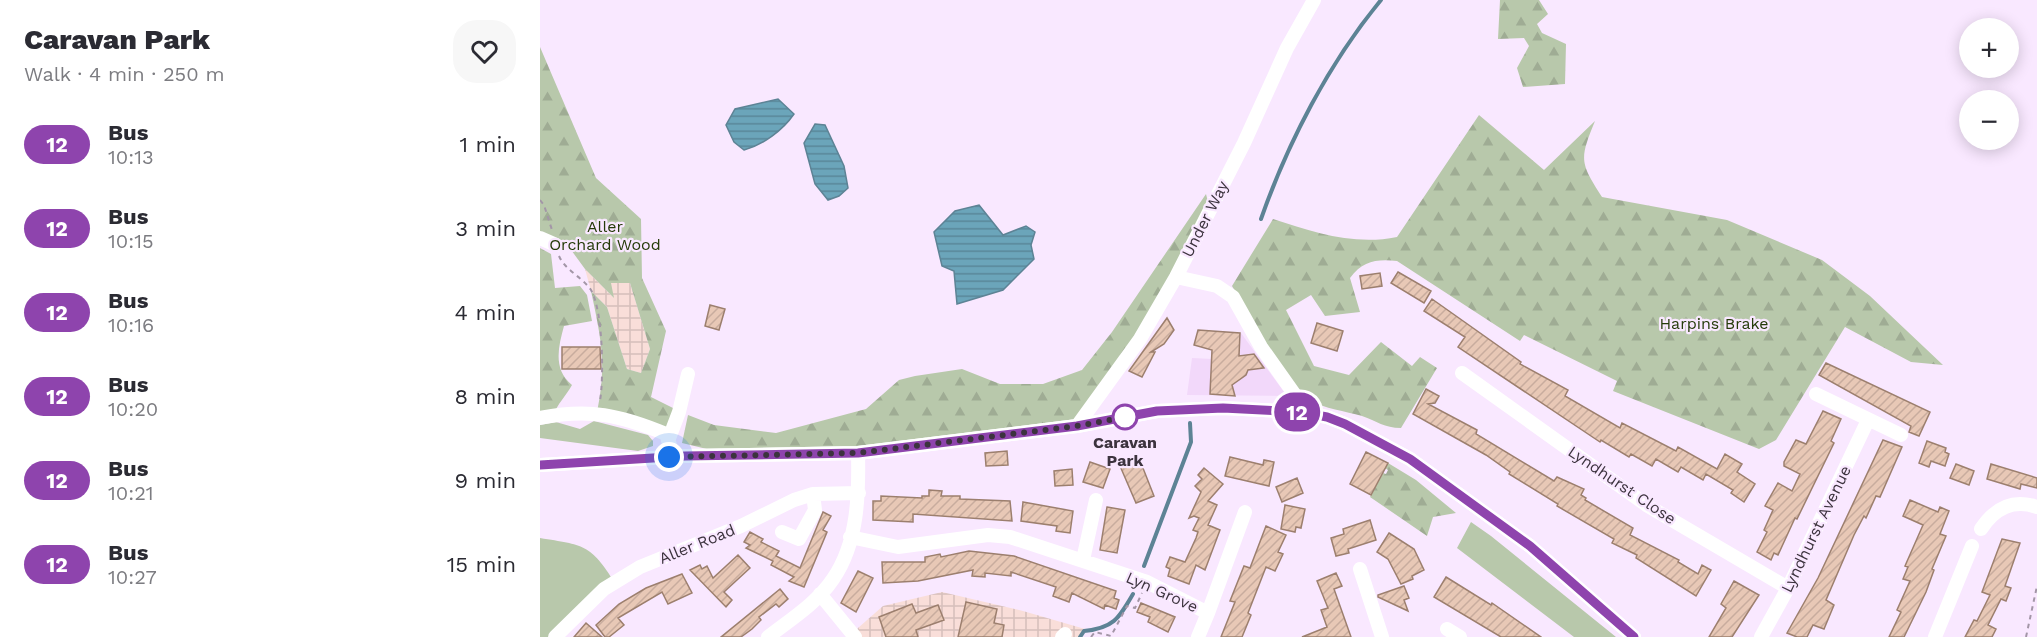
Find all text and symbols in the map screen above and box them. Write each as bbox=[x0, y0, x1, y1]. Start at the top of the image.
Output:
map controls bbox=[1959, 18, 2019, 150]
button: + bbox=[1959, 18, 2019, 78]
button: heart bbox=[453, 20, 516, 83]
text: Caravan Park bbox=[24, 23, 210, 56]
text: Walk · 4 min · 250 m bbox=[24, 62, 225, 86]
button: − bbox=[1959, 90, 2019, 150]
text: Bus bbox=[108, 120, 148, 145]
text: 12 bbox=[46, 132, 68, 157]
text: 1 min bbox=[459, 132, 516, 157]
text: 10:13 bbox=[108, 145, 154, 169]
street label: Under Way bbox=[1178, 177, 1233, 260]
text: Bus bbox=[108, 204, 148, 229]
text: 12 bbox=[46, 216, 68, 241]
text: 3 min bbox=[455, 216, 516, 241]
park label: Aller Orchard Wood bbox=[549, 217, 661, 254]
text: 10:15 bbox=[108, 229, 154, 253]
text: Bus bbox=[108, 288, 148, 313]
text: 12 bbox=[46, 300, 68, 325]
text: 4 min bbox=[455, 300, 516, 325]
text: 10:16 bbox=[108, 313, 154, 337]
park label: Harpins Brake bbox=[1659, 314, 1769, 333]
text: Bus bbox=[108, 372, 148, 397]
text: 12 bbox=[46, 384, 68, 409]
text: 8 min bbox=[455, 384, 516, 409]
line badge: 12 bbox=[1270, 392, 1324, 432]
text: 10:20 bbox=[108, 397, 158, 421]
text: 12 bbox=[1286, 400, 1308, 425]
marker: Caravan Park bbox=[1112, 404, 1138, 430]
place label: Caravan Park bbox=[1093, 433, 1157, 470]
your location bbox=[654, 442, 684, 472]
street label: Lyndhurst Close bbox=[1564, 442, 1680, 528]
text: Bus bbox=[108, 456, 148, 481]
street label: Lyndhurst Avenue bbox=[1777, 462, 1855, 596]
text: 12 bbox=[46, 468, 68, 493]
text: 9 min bbox=[454, 468, 516, 493]
text: 10:21 bbox=[108, 481, 154, 505]
street label: Aller Road bbox=[656, 520, 738, 568]
text: Bus bbox=[108, 540, 148, 565]
text: 12 bbox=[46, 552, 68, 577]
text: 15 min bbox=[447, 552, 516, 577]
text: 10:27 bbox=[108, 565, 157, 589]
street label: Lyn Grove bbox=[1123, 568, 1201, 616]

